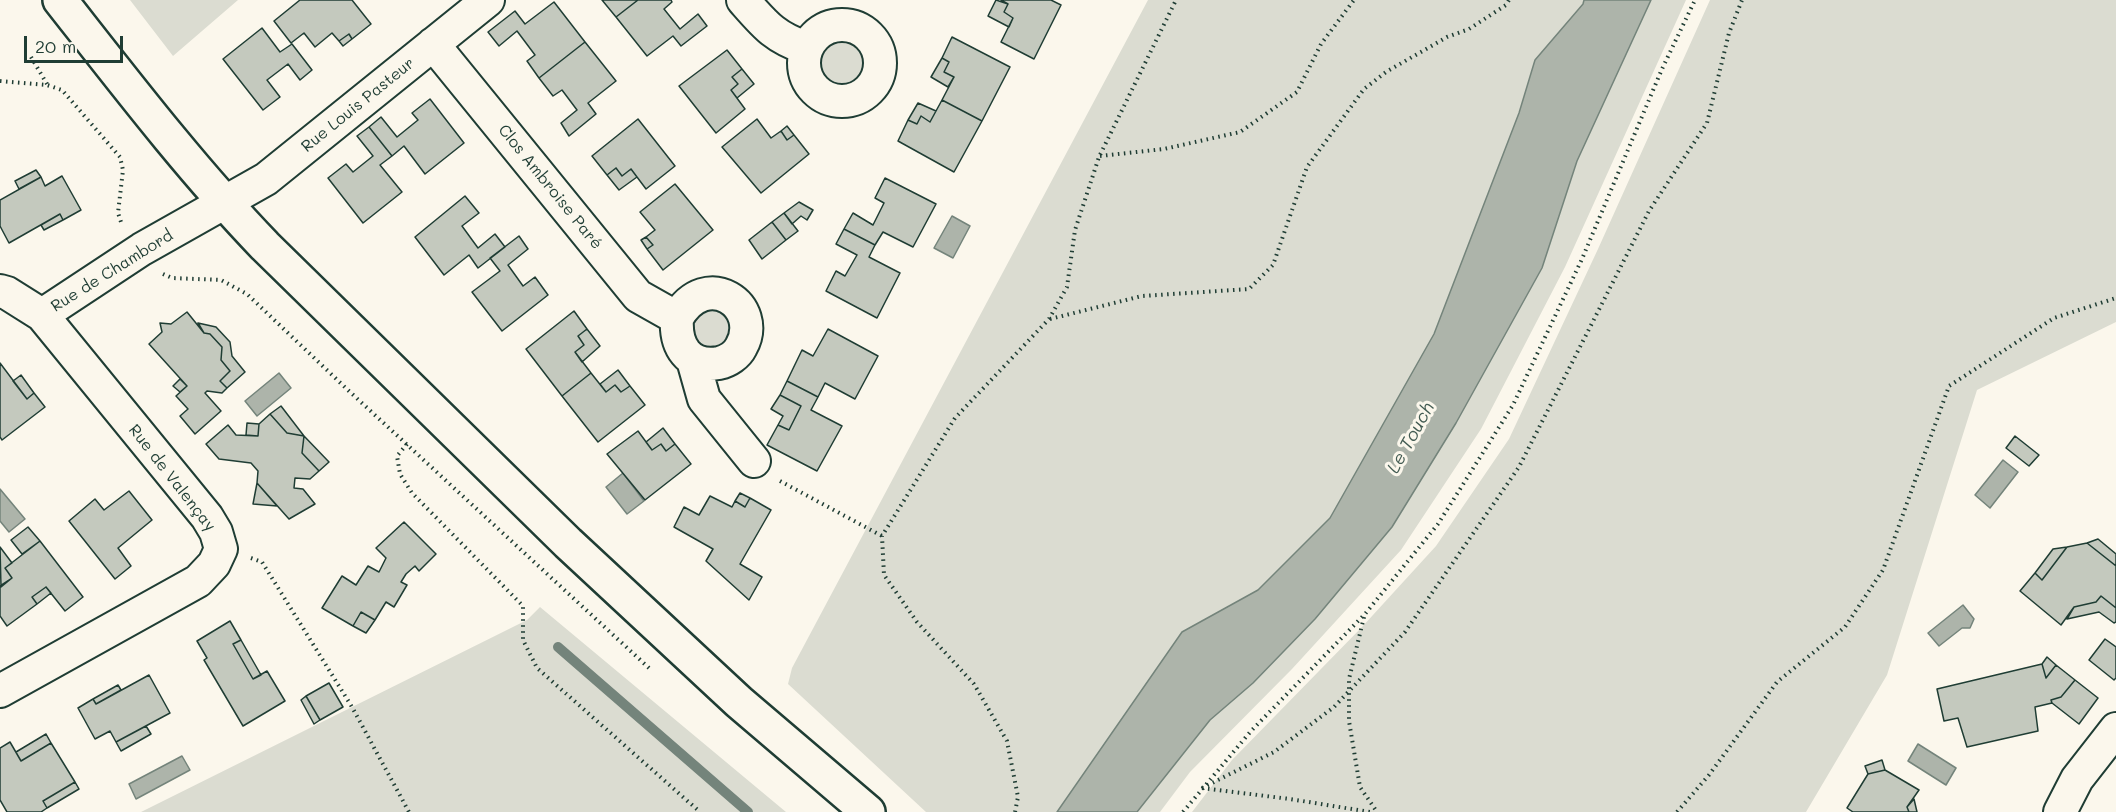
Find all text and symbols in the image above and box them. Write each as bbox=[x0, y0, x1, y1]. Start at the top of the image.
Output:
scale bar bbox=[27, 24, 126, 62]
text: 20 m bbox=[35, 34, 76, 58]
street label: Rue Louis Pasteur bbox=[298, 54, 418, 156]
street label: Clos Ambroise Paré bbox=[494, 121, 606, 253]
street label: Rue de Chambord bbox=[47, 226, 177, 316]
water label: Le Touch bbox=[1383, 399, 1439, 477]
street label: Rue de Valençay bbox=[124, 421, 220, 535]

